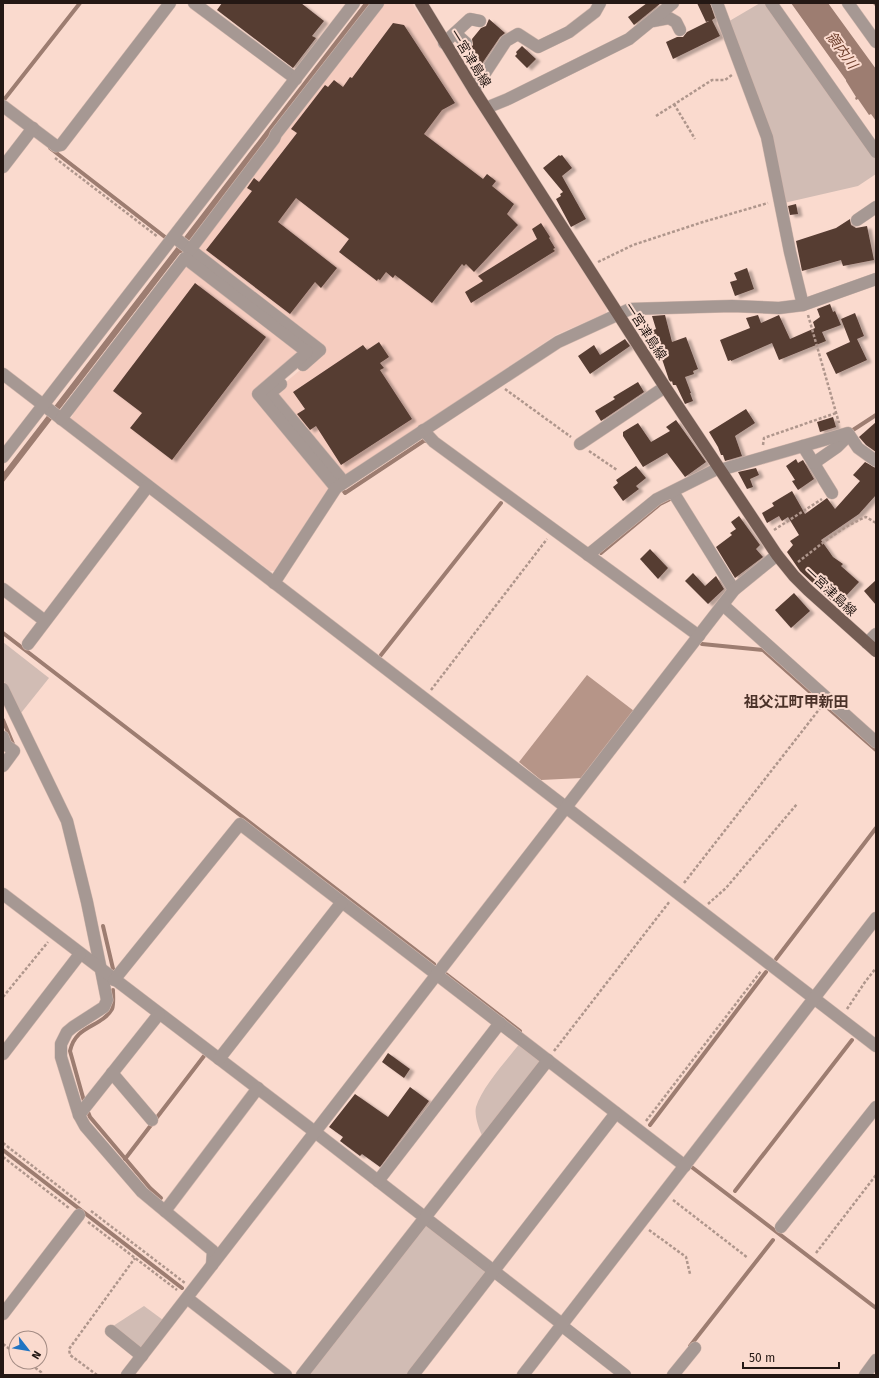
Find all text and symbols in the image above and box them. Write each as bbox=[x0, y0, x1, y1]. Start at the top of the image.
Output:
street label: 一宮津島線 bbox=[447, 27, 494, 90]
water label: 領内川 bbox=[822, 28, 862, 74]
street label: 一宮津島線 bbox=[622, 300, 670, 363]
street label: 一宮津島線 bbox=[802, 564, 860, 619]
district label: 祖父江町甲新田 bbox=[743, 693, 849, 711]
north arrow bbox=[8, 1330, 48, 1370]
scale bar bbox=[743, 1344, 839, 1370]
text: N bbox=[29, 1348, 44, 1361]
text: 50 m bbox=[749, 1351, 775, 1365]

